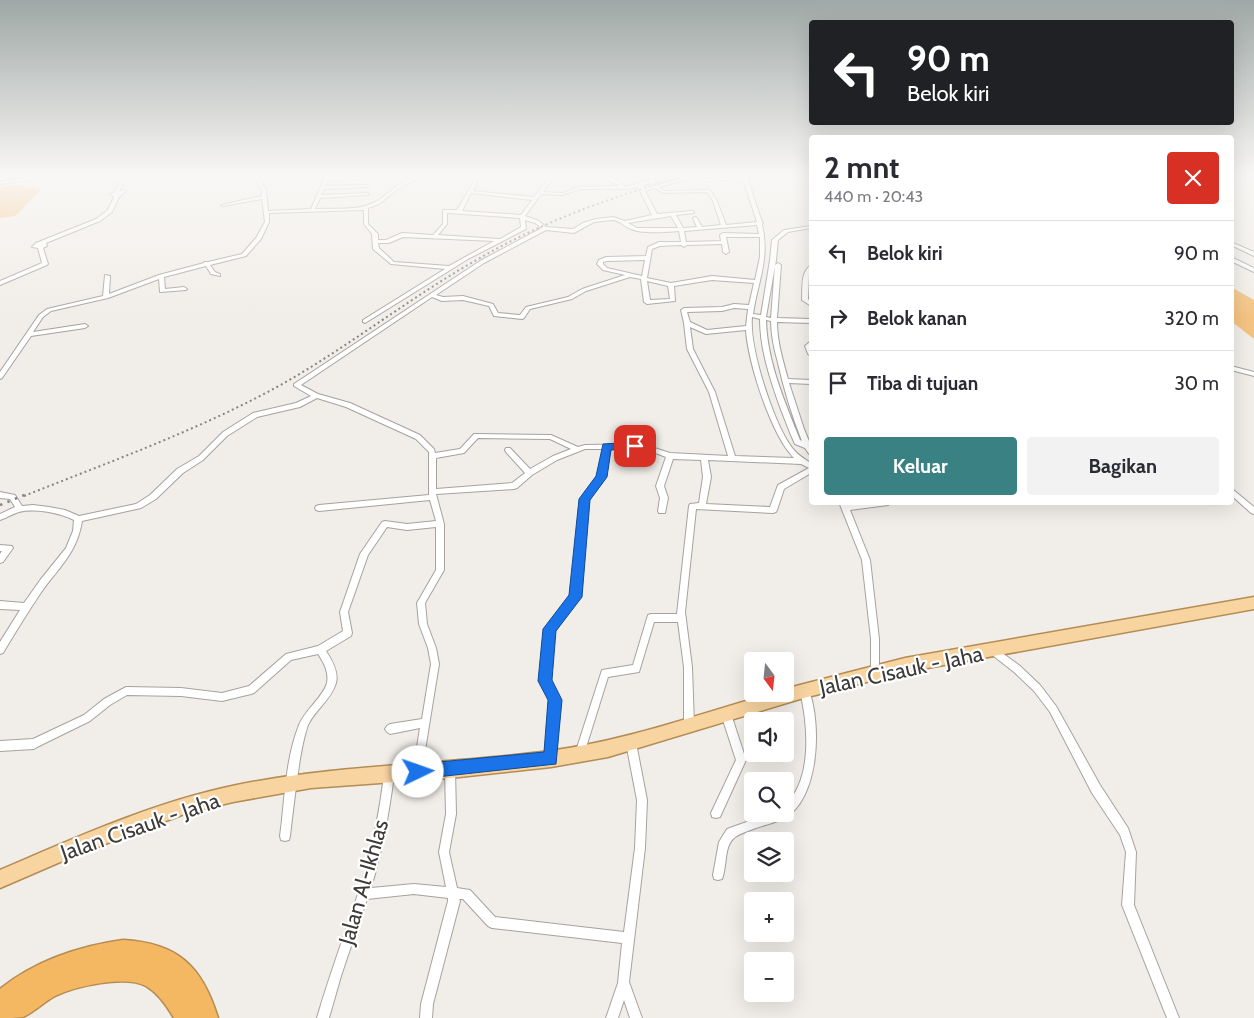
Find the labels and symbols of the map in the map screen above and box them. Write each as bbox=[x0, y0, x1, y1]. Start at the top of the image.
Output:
pin bbox=[614, 425, 656, 467]
street label: Jalan Cisauk - Jaha bbox=[816, 640, 986, 701]
north arrow bbox=[744, 652, 794, 702]
position arrow bbox=[391, 745, 443, 797]
street label: Jalan Cisauk - Jaha bbox=[56, 786, 224, 867]
street label: Jalan Al-Ikhlas bbox=[332, 816, 394, 949]

